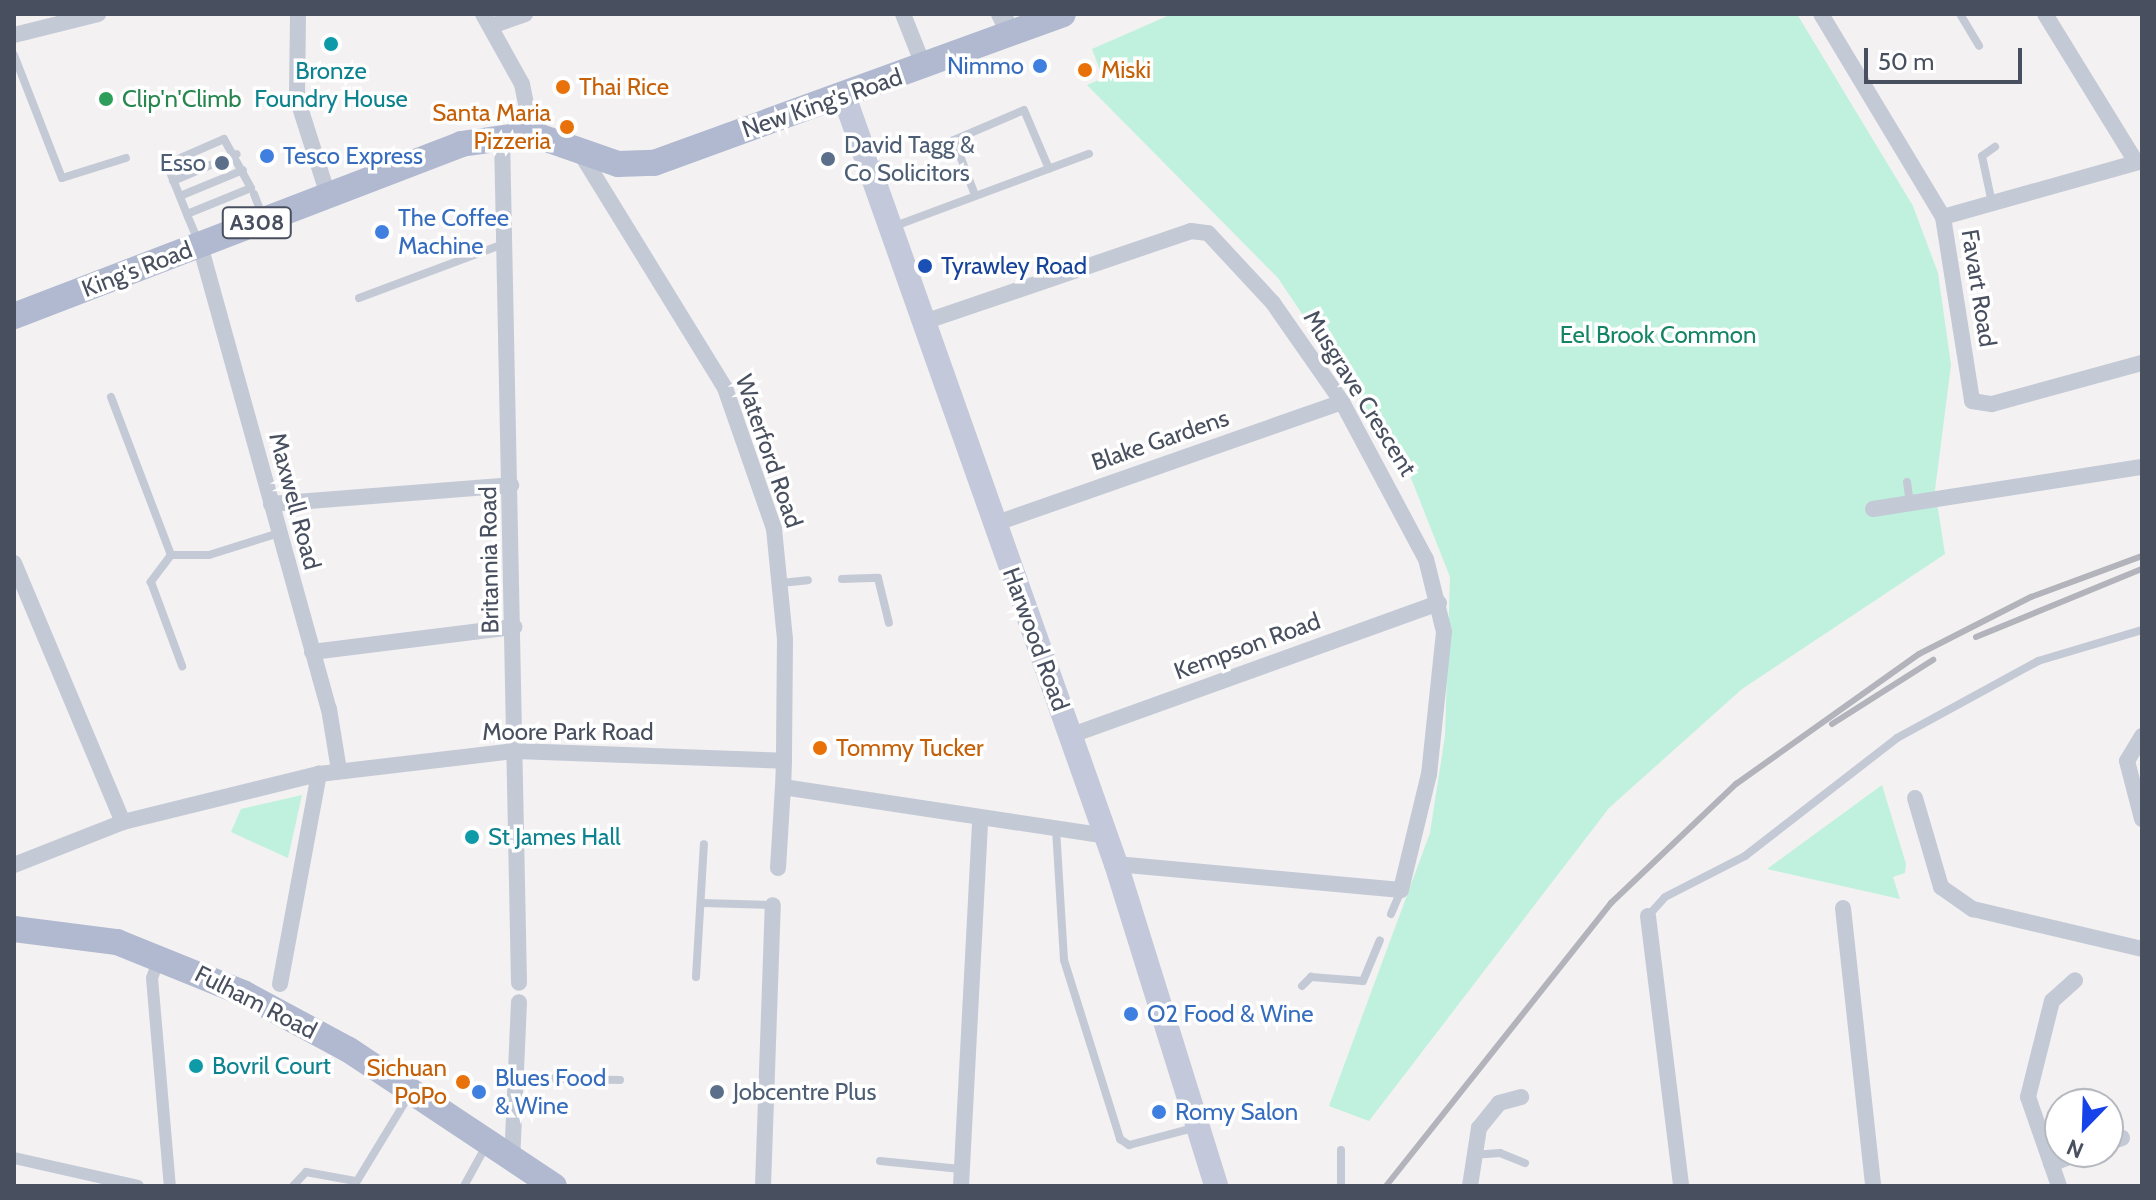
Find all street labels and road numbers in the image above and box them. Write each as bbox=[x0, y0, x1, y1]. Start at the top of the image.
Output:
street label: New King's Road bbox=[738, 62, 906, 144]
road number: A308 bbox=[221, 205, 293, 241]
street label: Favart Road bbox=[1956, 227, 2002, 349]
street label: King's Road bbox=[78, 235, 196, 303]
street label: Musgrave Crescent bbox=[1297, 305, 1423, 481]
street label: Waterford Road bbox=[729, 371, 809, 531]
street label: Blake Gardens bbox=[1088, 403, 1232, 477]
street label: Maxwell Road bbox=[263, 429, 327, 573]
street label: Britannia Road bbox=[473, 486, 505, 634]
street label: Harwood Road bbox=[997, 563, 1075, 715]
street label: Kempson Road bbox=[1170, 606, 1324, 686]
street label: Moore Park Road bbox=[482, 718, 654, 746]
street label: Fulham Road bbox=[190, 959, 322, 1045]

